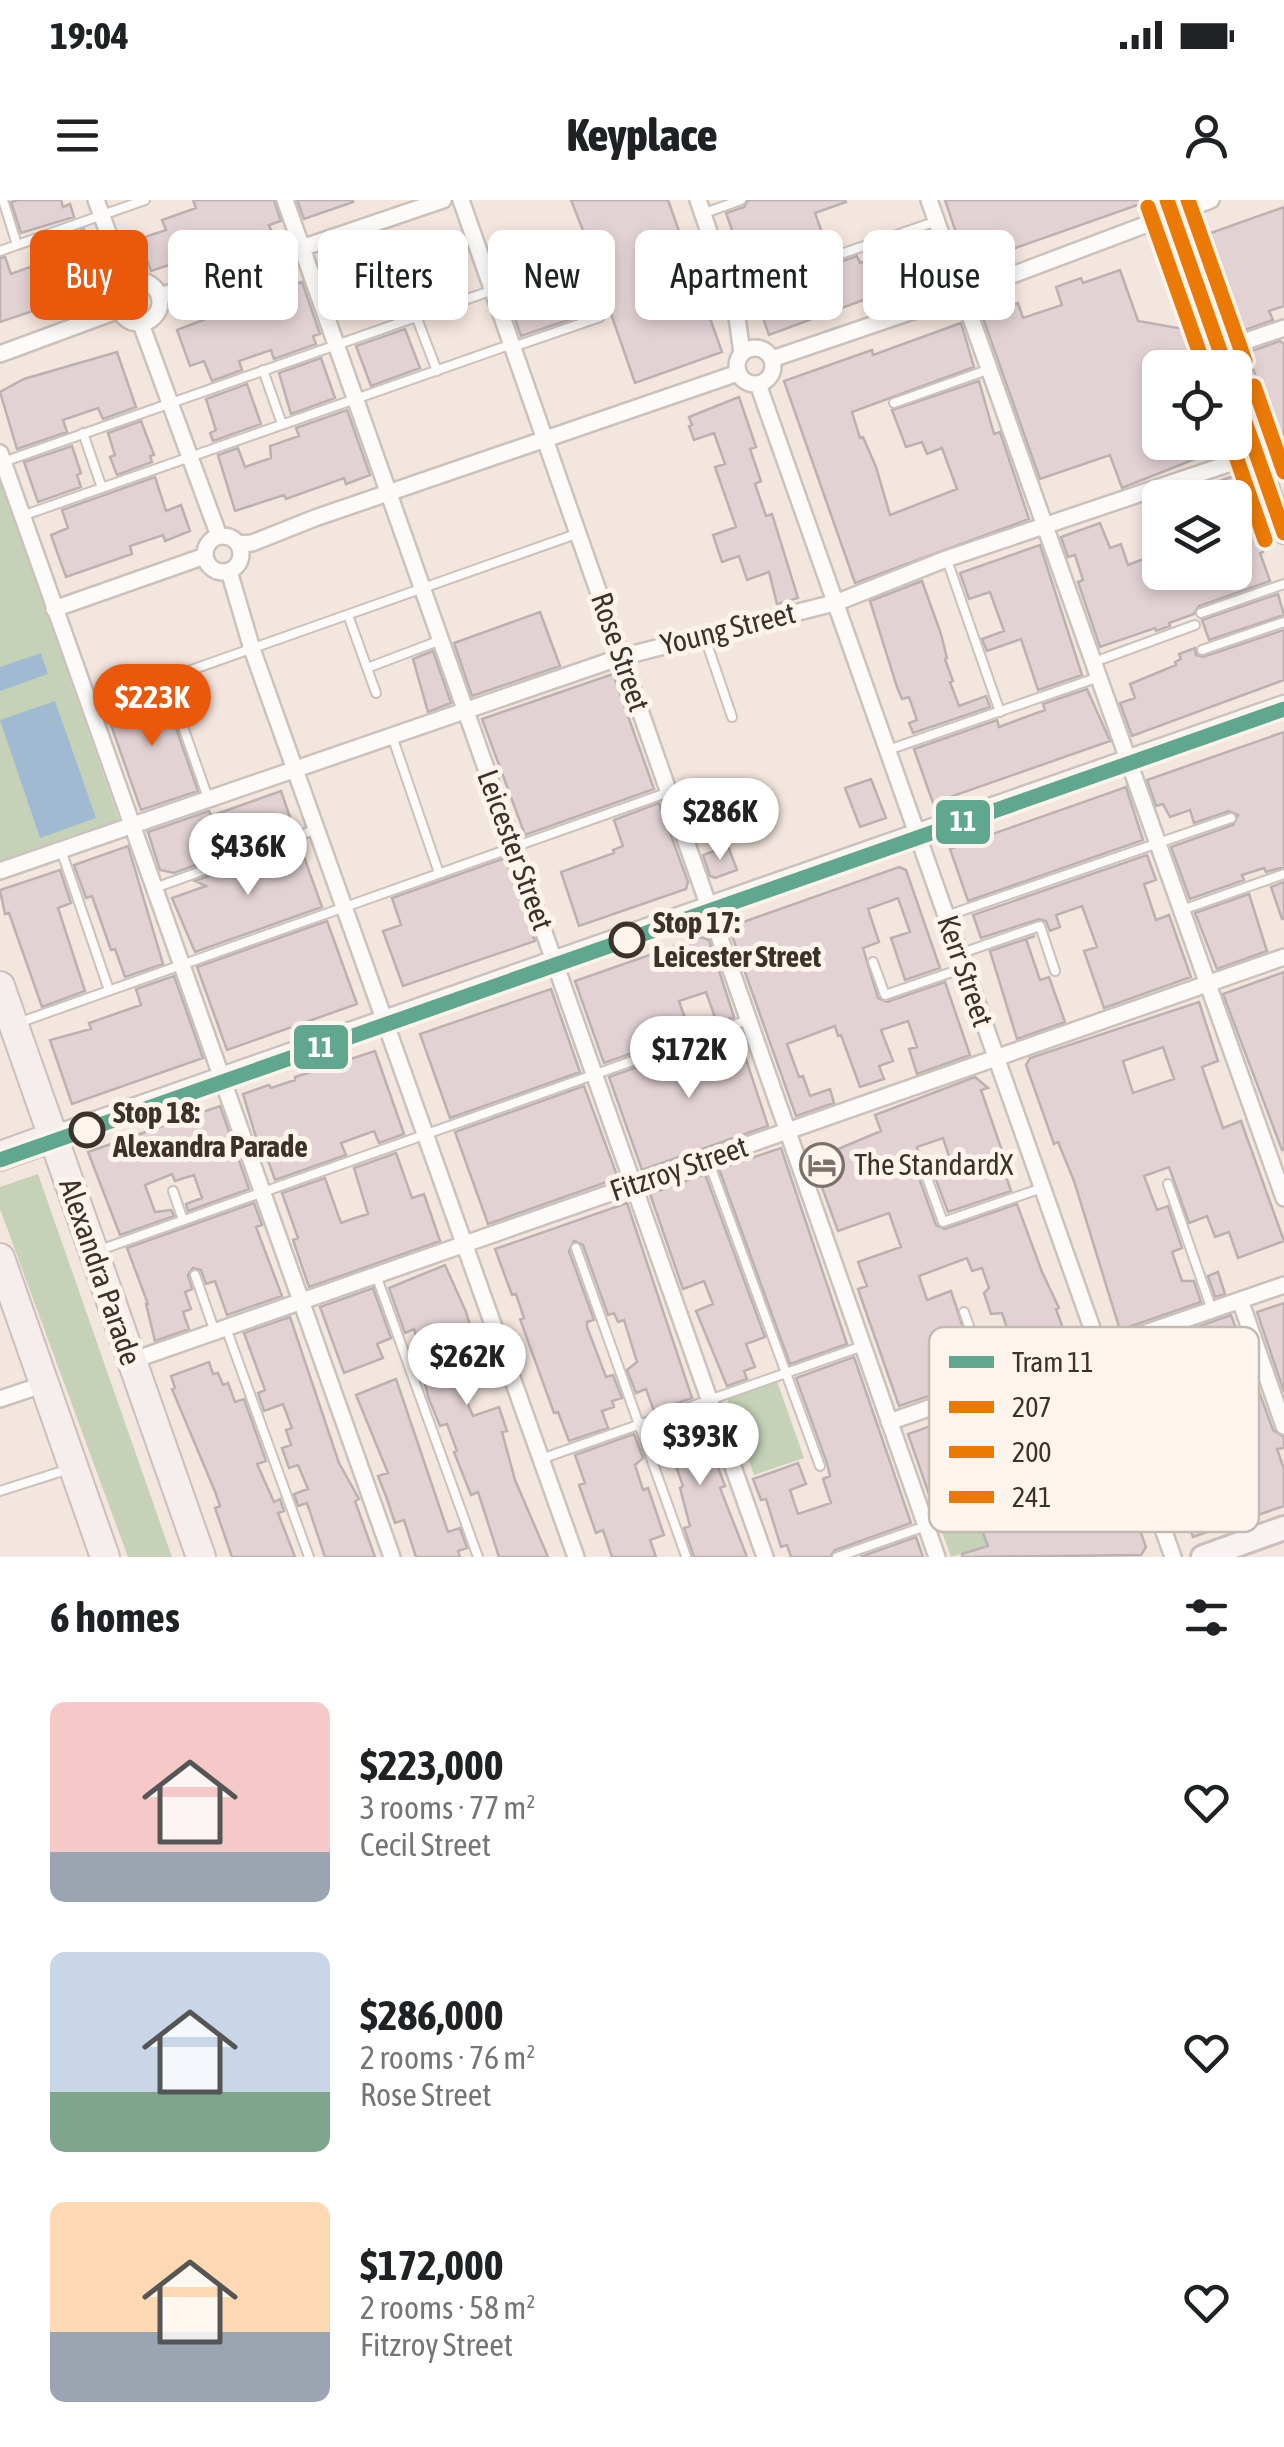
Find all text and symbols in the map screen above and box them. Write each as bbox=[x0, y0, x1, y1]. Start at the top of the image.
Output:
text: 19:04 bbox=[50, 14, 129, 57]
icon: menu bbox=[50, 108, 105, 163]
icon: person bbox=[1179, 108, 1234, 163]
text: Keyplace bbox=[567, 109, 717, 161]
chip: Buy bbox=[30, 230, 148, 320]
chip: Rent bbox=[168, 230, 298, 320]
chip: Filters bbox=[318, 230, 468, 320]
chip: New bbox=[488, 230, 615, 320]
chip: Apartment bbox=[635, 230, 843, 320]
chip: House bbox=[863, 230, 1015, 320]
map controls bbox=[1142, 350, 1252, 590]
button: locate bbox=[1142, 350, 1252, 460]
button: layers bbox=[1142, 480, 1252, 590]
street label: Rose Street bbox=[585, 588, 657, 715]
street label: Young Street bbox=[657, 595, 799, 661]
pin: $223K bbox=[82, 664, 222, 749]
text: $223K bbox=[115, 678, 189, 715]
street label: Leicester Street bbox=[471, 765, 561, 934]
pin: $286K bbox=[650, 778, 790, 863]
text: $286K bbox=[683, 792, 757, 829]
line badge: 11 bbox=[934, 798, 992, 846]
text: 11 bbox=[950, 805, 976, 837]
pin: $436K bbox=[178, 813, 318, 898]
text: $436K bbox=[211, 827, 285, 864]
place label: Stop 17: Leicester Street bbox=[653, 905, 822, 973]
street label: Kerr Street bbox=[931, 911, 1001, 1031]
marker: Stop 17: Leicester Street bbox=[610, 923, 644, 957]
pin: $172K bbox=[619, 1016, 759, 1101]
line badge: 11 bbox=[292, 1023, 350, 1071]
text: $172K bbox=[652, 1030, 726, 1067]
text: 11 bbox=[308, 1031, 334, 1063]
place label: Stop 18: Alexandra Parade bbox=[112, 1095, 308, 1163]
marker: Stop 18: Alexandra Parade bbox=[70, 1113, 104, 1147]
street label: Fitzroy Street bbox=[605, 1129, 752, 1207]
hotel icon: The StandardX bbox=[799, 1142, 845, 1188]
place label: The StandardX bbox=[854, 1147, 1014, 1181]
street label: Alexandra Parade bbox=[53, 1174, 149, 1369]
pin: $262K bbox=[397, 1323, 537, 1408]
legend bbox=[929, 1327, 1259, 1532]
text: $262K bbox=[430, 1337, 504, 1374]
text: Tram 11 bbox=[1012, 1346, 1094, 1378]
text: 207 bbox=[1012, 1391, 1051, 1423]
pin: $393K bbox=[630, 1403, 770, 1488]
text: $393K bbox=[663, 1417, 737, 1454]
text: 200 bbox=[1012, 1436, 1051, 1468]
text: 241 bbox=[1012, 1481, 1051, 1513]
icon: filters bbox=[1179, 1590, 1234, 1645]
text: 6 homes bbox=[50, 1593, 180, 1641]
text: $223,000 bbox=[360, 1741, 504, 1789]
icon: home bbox=[130, 1742, 250, 1862]
icon: heart bbox=[1179, 1775, 1234, 1830]
text: 3 rooms · 77 m² bbox=[360, 1789, 535, 1826]
text: Cecil Street bbox=[360, 1826, 491, 1863]
text: $286,000 bbox=[360, 1991, 504, 2039]
icon: home bbox=[130, 1992, 250, 2112]
icon: heart bbox=[1179, 2025, 1234, 2080]
text: 2 rooms · 76 m² bbox=[360, 2039, 535, 2076]
text: Rose Street bbox=[360, 2076, 491, 2113]
text: $172,000 bbox=[360, 2241, 504, 2289]
icon: home bbox=[130, 2242, 250, 2362]
icon: heart bbox=[1179, 2275, 1234, 2330]
text: 2 rooms · 58 m² bbox=[360, 2289, 535, 2326]
text: Fitzroy Street bbox=[360, 2326, 513, 2363]

